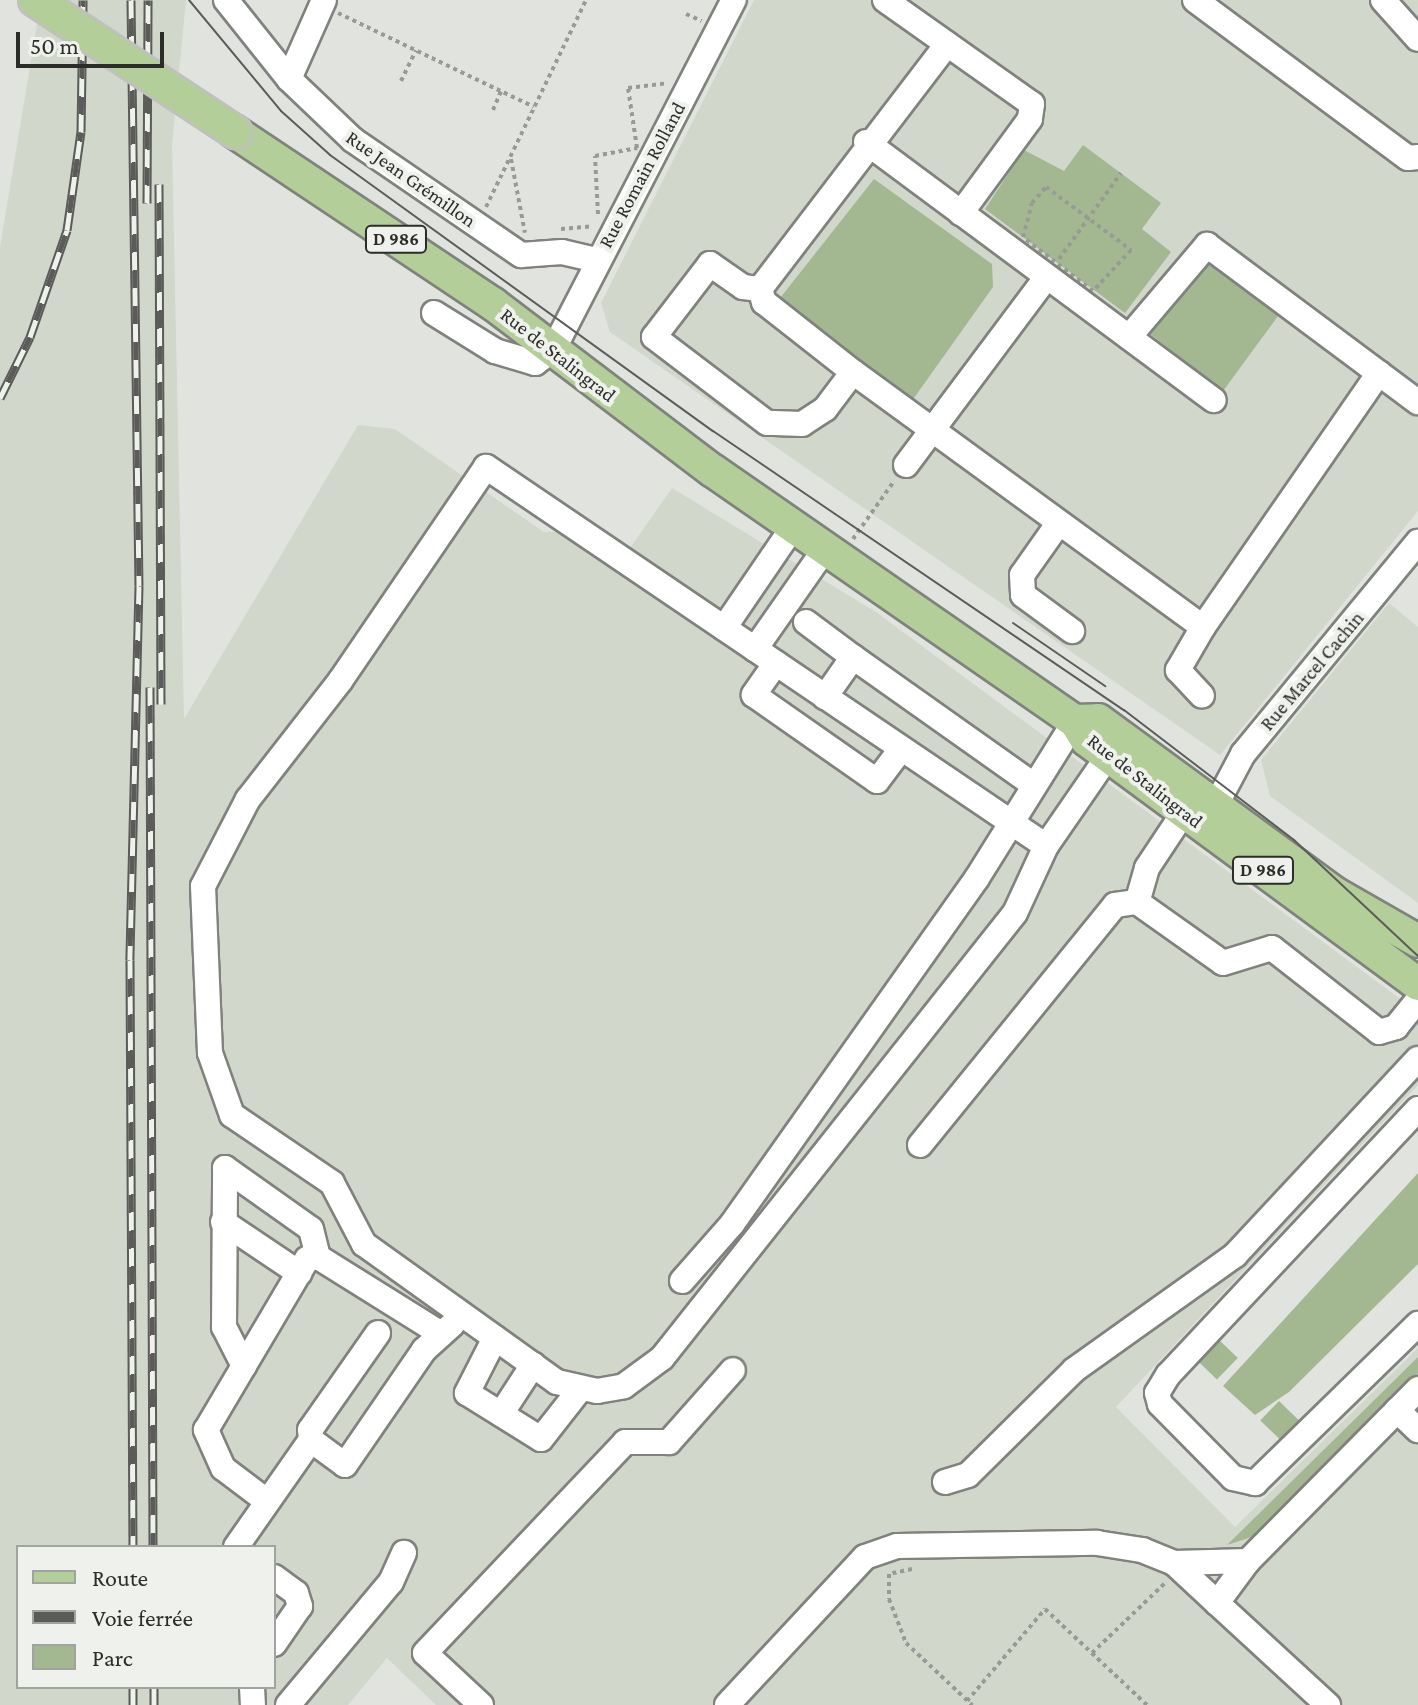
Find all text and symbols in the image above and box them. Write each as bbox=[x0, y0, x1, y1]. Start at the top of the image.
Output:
scale bar bbox=[20, 16, 168, 66]
text: 50 m bbox=[30, 32, 79, 59]
street label: Rue Romain Rolland bbox=[593, 98, 691, 252]
street label: Rue Jean Grémillon bbox=[341, 125, 481, 233]
road number: D 986 bbox=[364, 225, 428, 253]
street label: Rue de Stalingrad bbox=[496, 303, 620, 407]
street label: Rue Marcel Cachin bbox=[1255, 606, 1369, 736]
street label: Rue de Stalingrad bbox=[1083, 729, 1207, 833]
road number: D 986 bbox=[1231, 856, 1295, 884]
legend bbox=[16, 1545, 276, 1689]
text: Route bbox=[92, 1564, 148, 1591]
text: Voie ferrée bbox=[92, 1604, 193, 1631]
text: Parc bbox=[92, 1644, 133, 1671]

